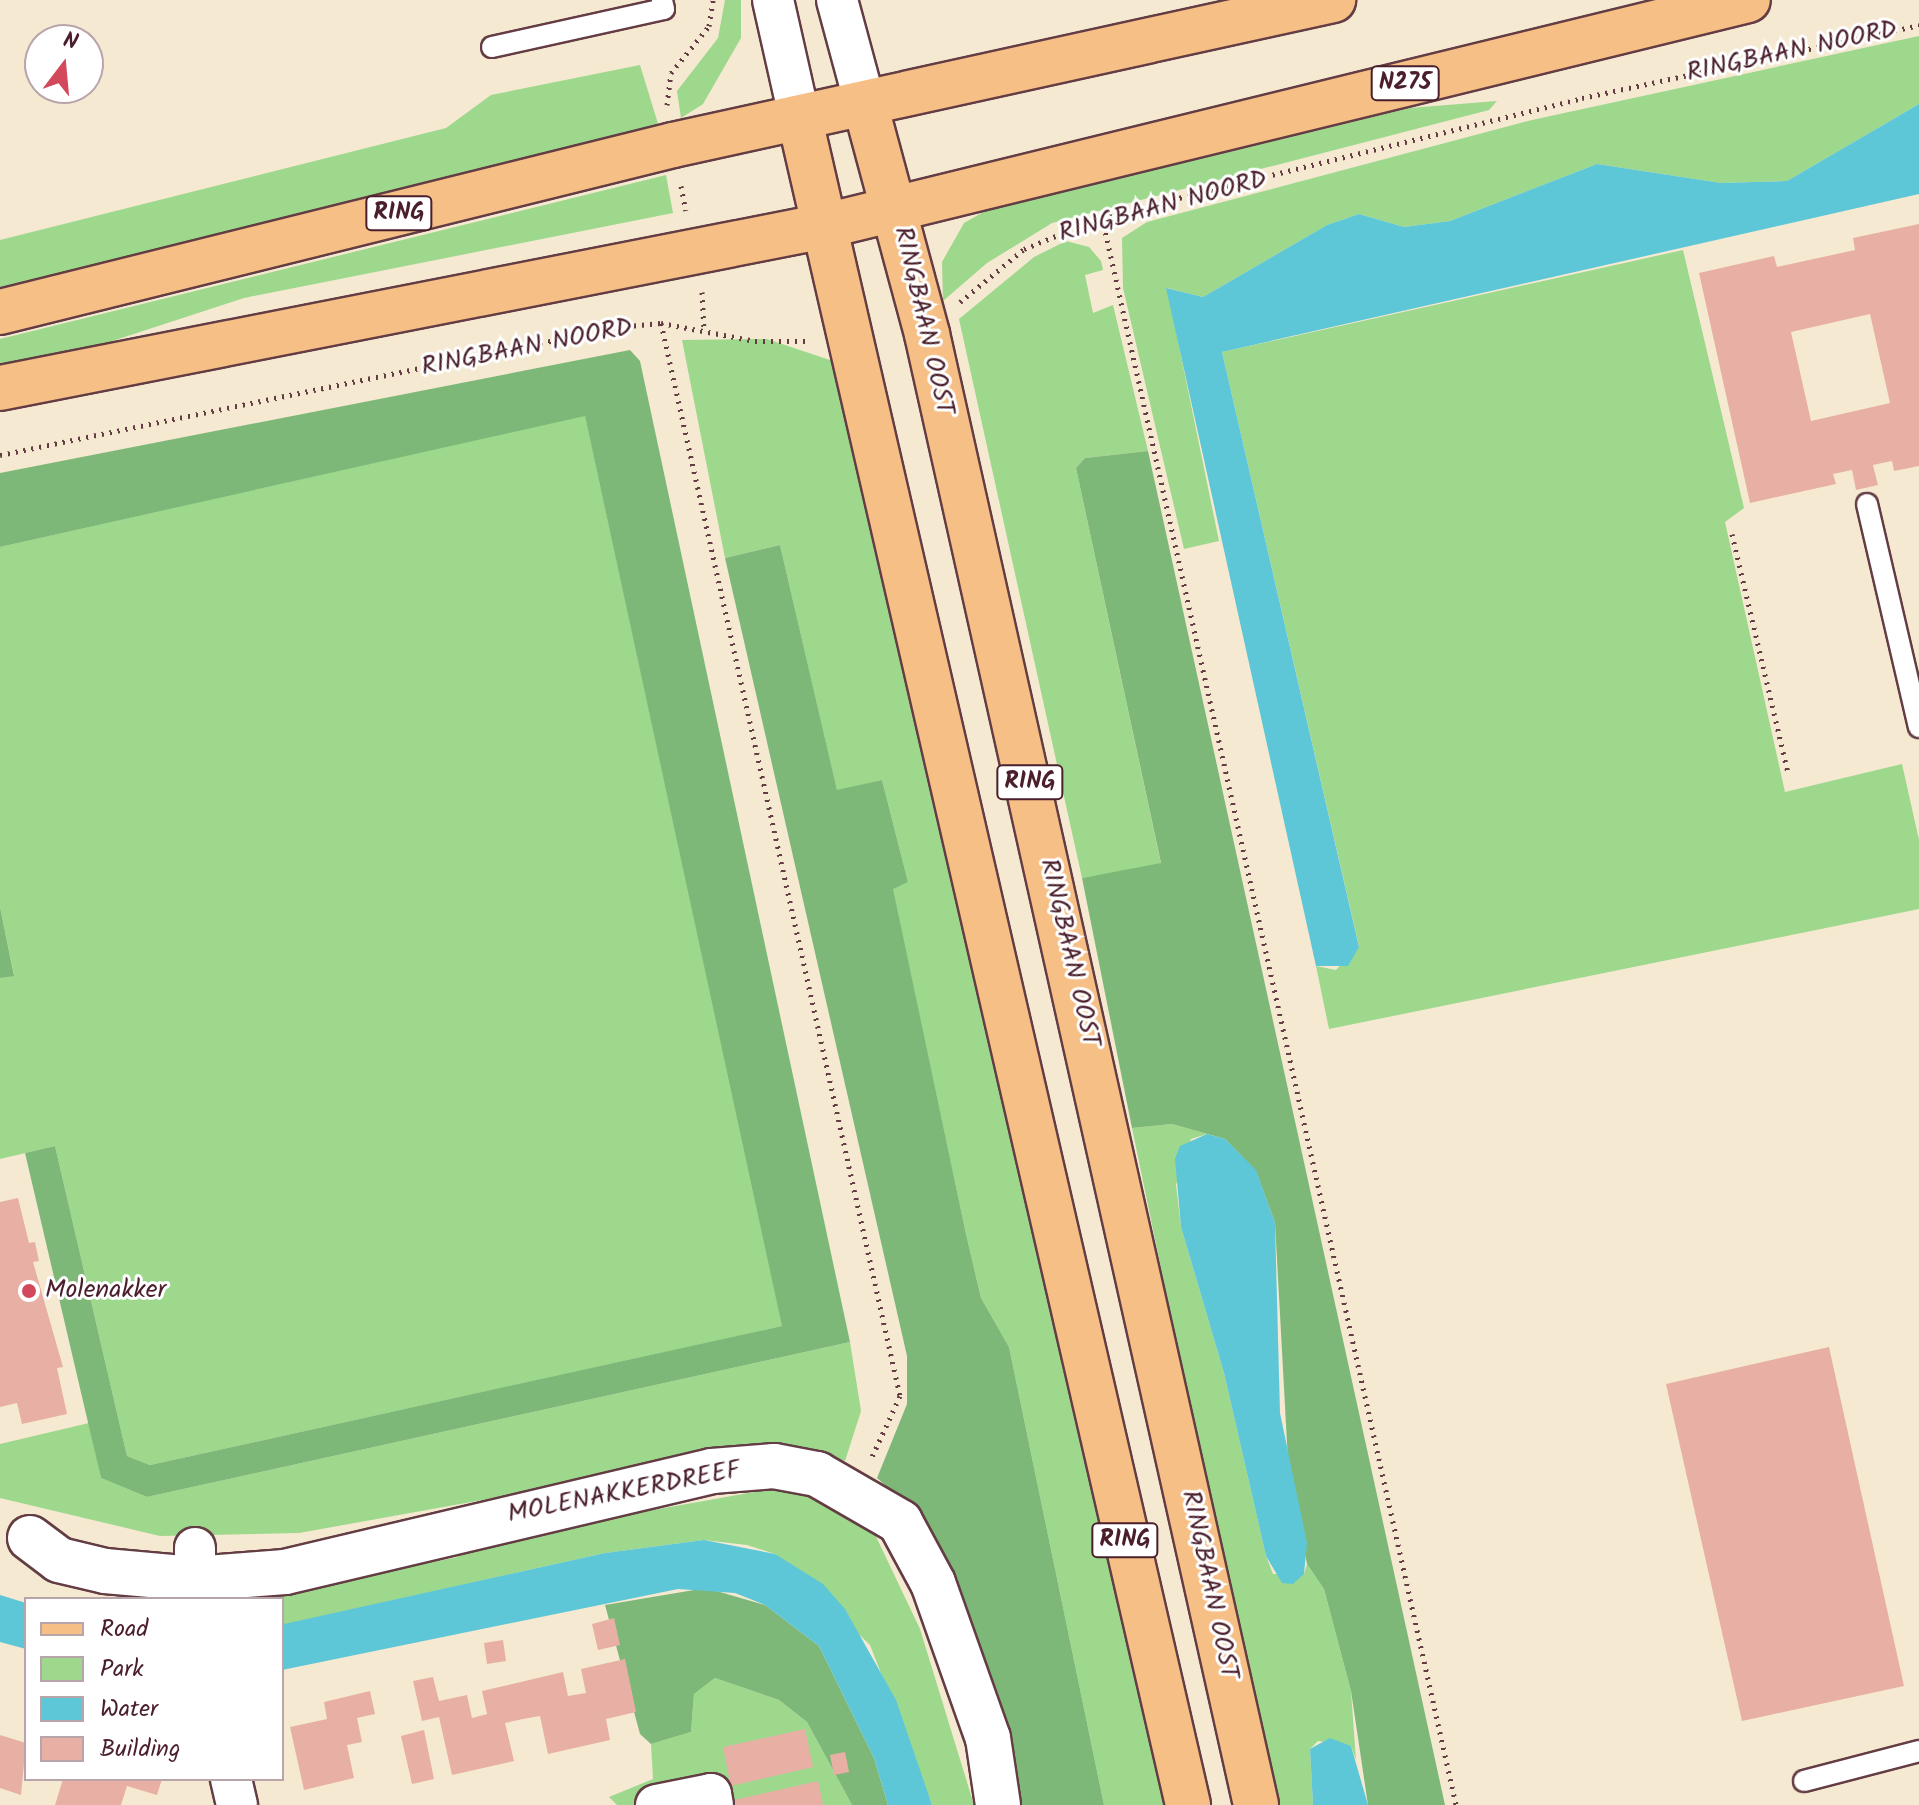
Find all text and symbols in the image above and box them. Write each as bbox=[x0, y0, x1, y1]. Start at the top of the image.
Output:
street label: RINGBAAN NOORD bbox=[1684, 14, 1900, 90]
north arrow bbox=[24, 24, 104, 104]
text: N bbox=[59, 24, 82, 61]
road number: N275 bbox=[1369, 63, 1441, 103]
street label: RINGBAAN NOORD bbox=[1055, 164, 1271, 250]
road number: RING bbox=[365, 193, 433, 233]
street label: RINGBAAN OOST bbox=[886, 224, 960, 418]
street label: RINGBAAN NOORD bbox=[419, 312, 635, 384]
road number: RING bbox=[996, 762, 1064, 802]
street label: RINGBAAN OOST bbox=[1032, 856, 1106, 1050]
place label: Molenakker bbox=[45, 1275, 166, 1307]
marker: Molenakker bbox=[20, 1282, 38, 1300]
street label: MOLENAKKERDREEF bbox=[505, 1455, 743, 1531]
street label: RINGBAAN OOST bbox=[1174, 1488, 1244, 1682]
road number: RING bbox=[1091, 1520, 1159, 1560]
legend bbox=[24, 1597, 284, 1781]
text: Road bbox=[100, 1610, 148, 1649]
text: Park bbox=[100, 1650, 144, 1689]
text: Water bbox=[100, 1690, 158, 1729]
text: Building bbox=[100, 1730, 180, 1769]

